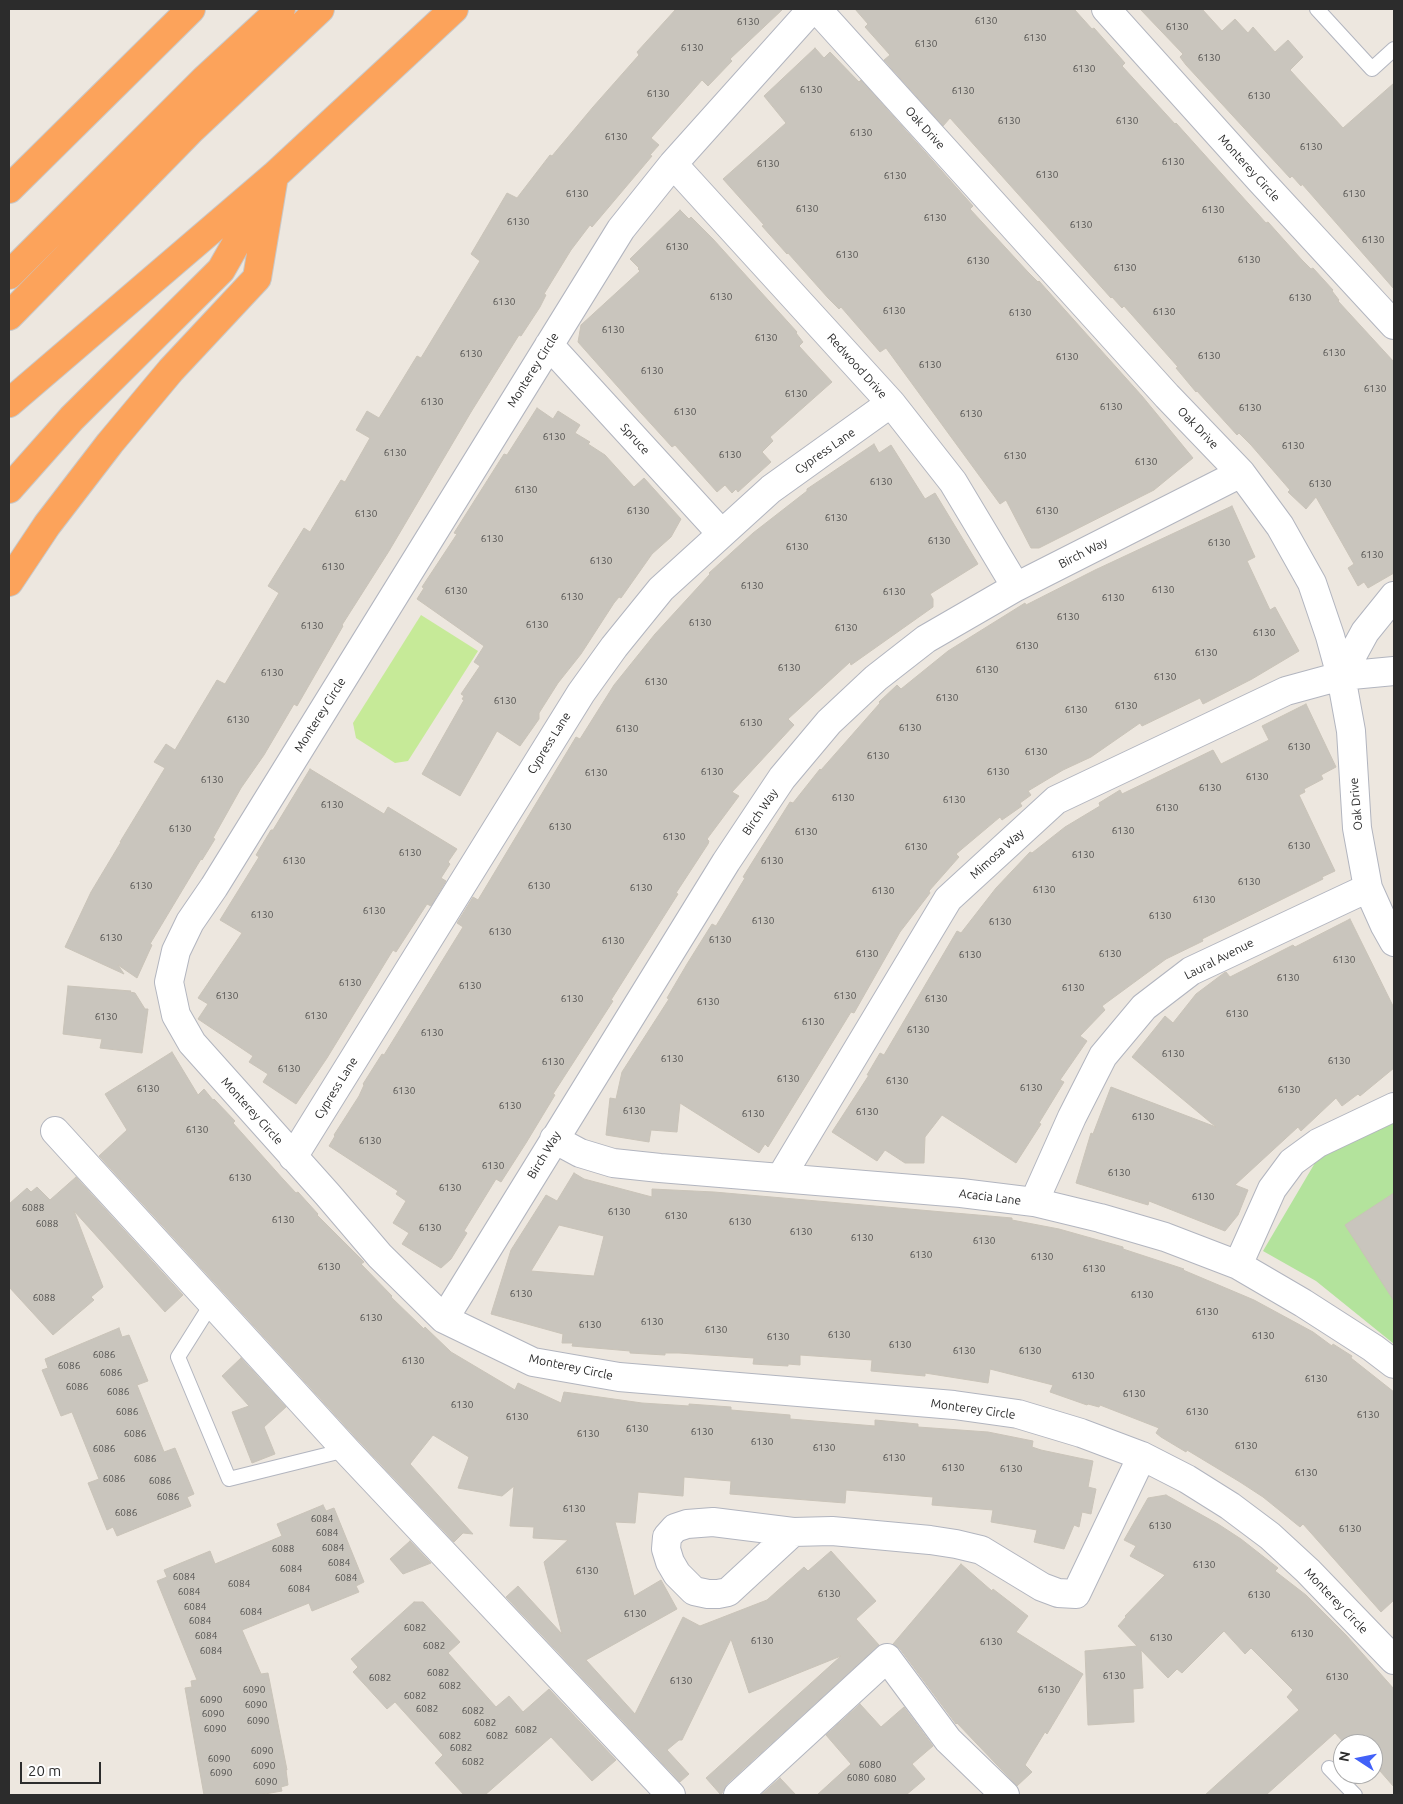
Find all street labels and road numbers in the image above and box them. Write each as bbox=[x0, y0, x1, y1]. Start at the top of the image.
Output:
street label: Oak Drive bbox=[902, 104, 948, 152]
street label: Monterey Circle bbox=[1215, 131, 1283, 205]
street label: Monterey Circle bbox=[504, 330, 562, 410]
street label: Redwood Drive bbox=[824, 331, 890, 401]
street label: Oak Drive bbox=[1175, 404, 1221, 452]
street label: Spruce bbox=[617, 420, 653, 458]
street label: Cypress Lane bbox=[792, 425, 858, 477]
street label: Birch Way bbox=[1056, 535, 1110, 571]
street label: Monterey Circle bbox=[291, 675, 349, 755]
street label: Cypress Lane bbox=[524, 709, 574, 777]
street label: Oak Drive bbox=[1347, 777, 1365, 831]
street label: Birch Way bbox=[739, 786, 781, 838]
street label: Mimosa Way bbox=[967, 826, 1027, 882]
street label: Laural Avenue bbox=[1182, 935, 1256, 983]
street label: Cypress Lane bbox=[311, 1054, 361, 1122]
street label: Monterey Circle bbox=[218, 1074, 286, 1148]
street label: Birch Way bbox=[524, 1129, 564, 1181]
street label: Acacia Lane bbox=[958, 1186, 1022, 1208]
street label: Monterey Circle bbox=[528, 1351, 614, 1383]
street label: Monterey Circle bbox=[930, 1396, 1016, 1422]
street label: Monterey Circle bbox=[1301, 1565, 1371, 1637]

